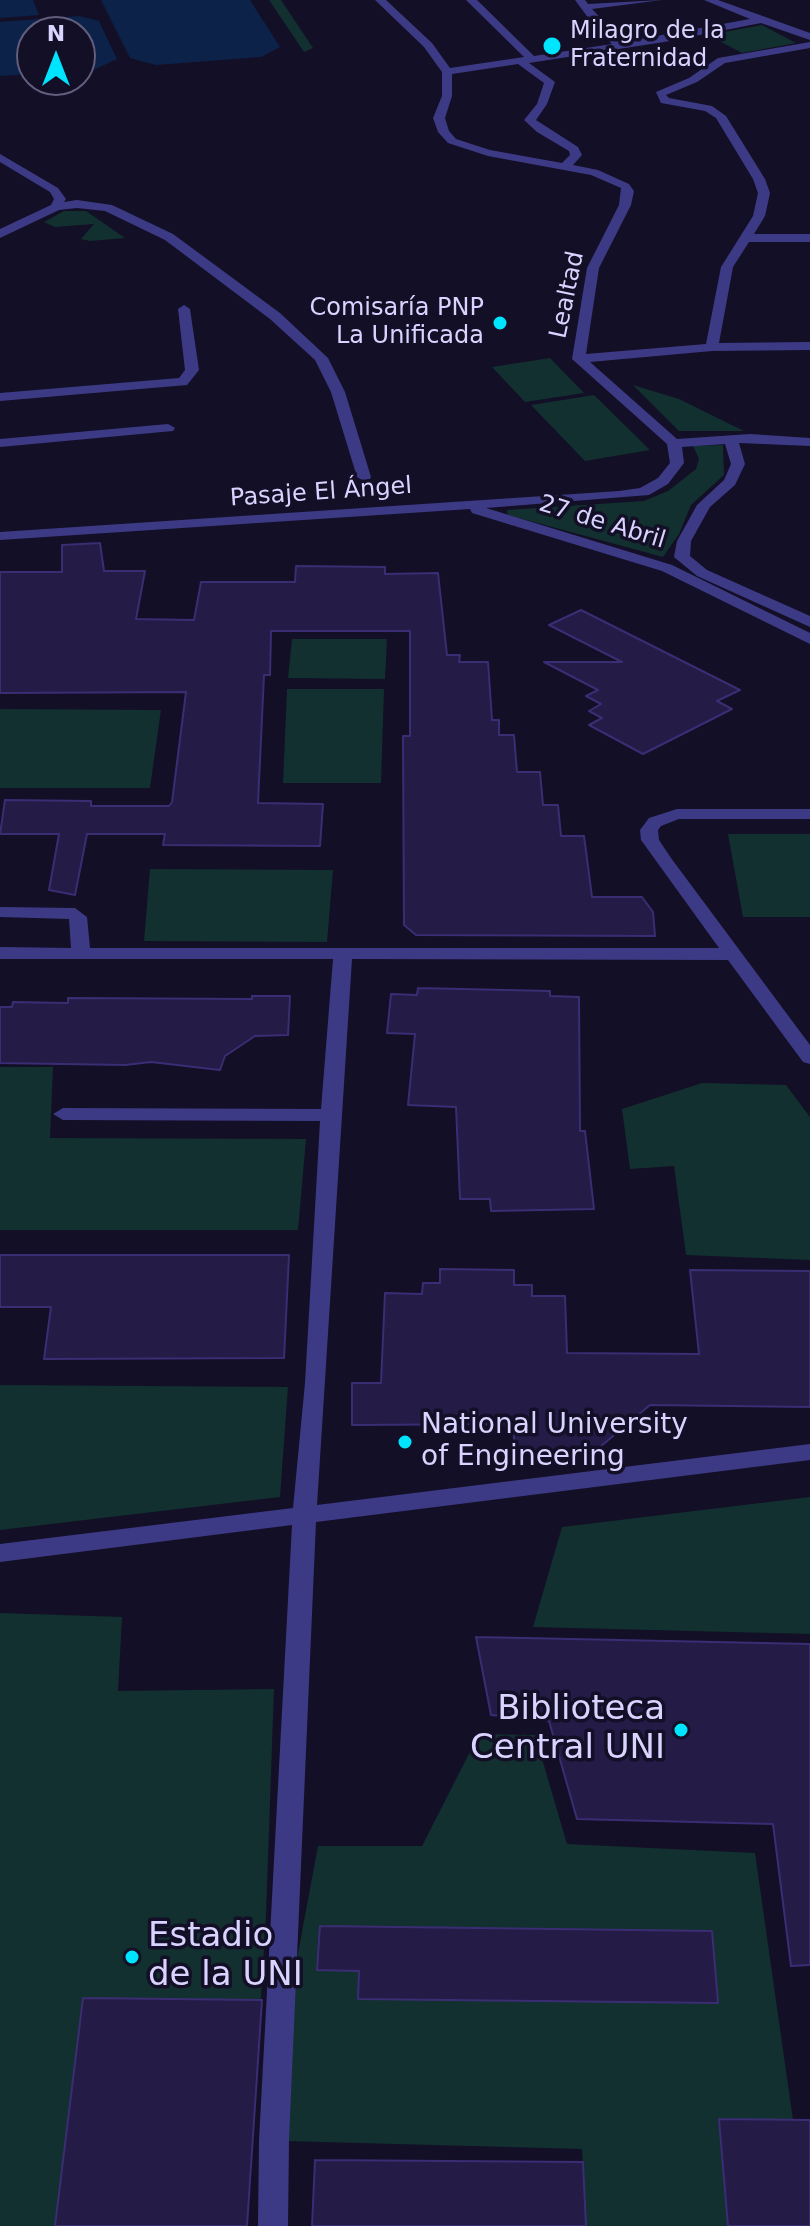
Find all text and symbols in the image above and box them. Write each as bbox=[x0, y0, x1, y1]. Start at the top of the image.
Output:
north arrow bbox=[16, 16, 96, 96]
place label: Milagro de la Fraternidad bbox=[570, 18, 725, 74]
text: N bbox=[47, 21, 65, 46]
marker: Milagro de la Fraternidad bbox=[541, 35, 563, 57]
street label: Lealtad bbox=[545, 249, 591, 341]
place label: Comisaría PNP La Unificada bbox=[310, 295, 484, 351]
marker: Comisaría PNP La Unificada bbox=[491, 314, 509, 332]
street label: Pasaje El Ángel bbox=[229, 472, 413, 514]
street label: 27 de Abril bbox=[535, 490, 669, 556]
place label: National University of Engineering bbox=[421, 1409, 688, 1475]
marker: National University of Engineering bbox=[396, 1433, 414, 1451]
place label: Biblioteca Central UNI bbox=[470, 1690, 665, 1770]
marker: Biblioteca Central UNI bbox=[672, 1721, 690, 1739]
place label: Estadio de la UNI bbox=[148, 1917, 303, 1996]
marker: Estadio de la UNI bbox=[123, 1948, 141, 1966]

